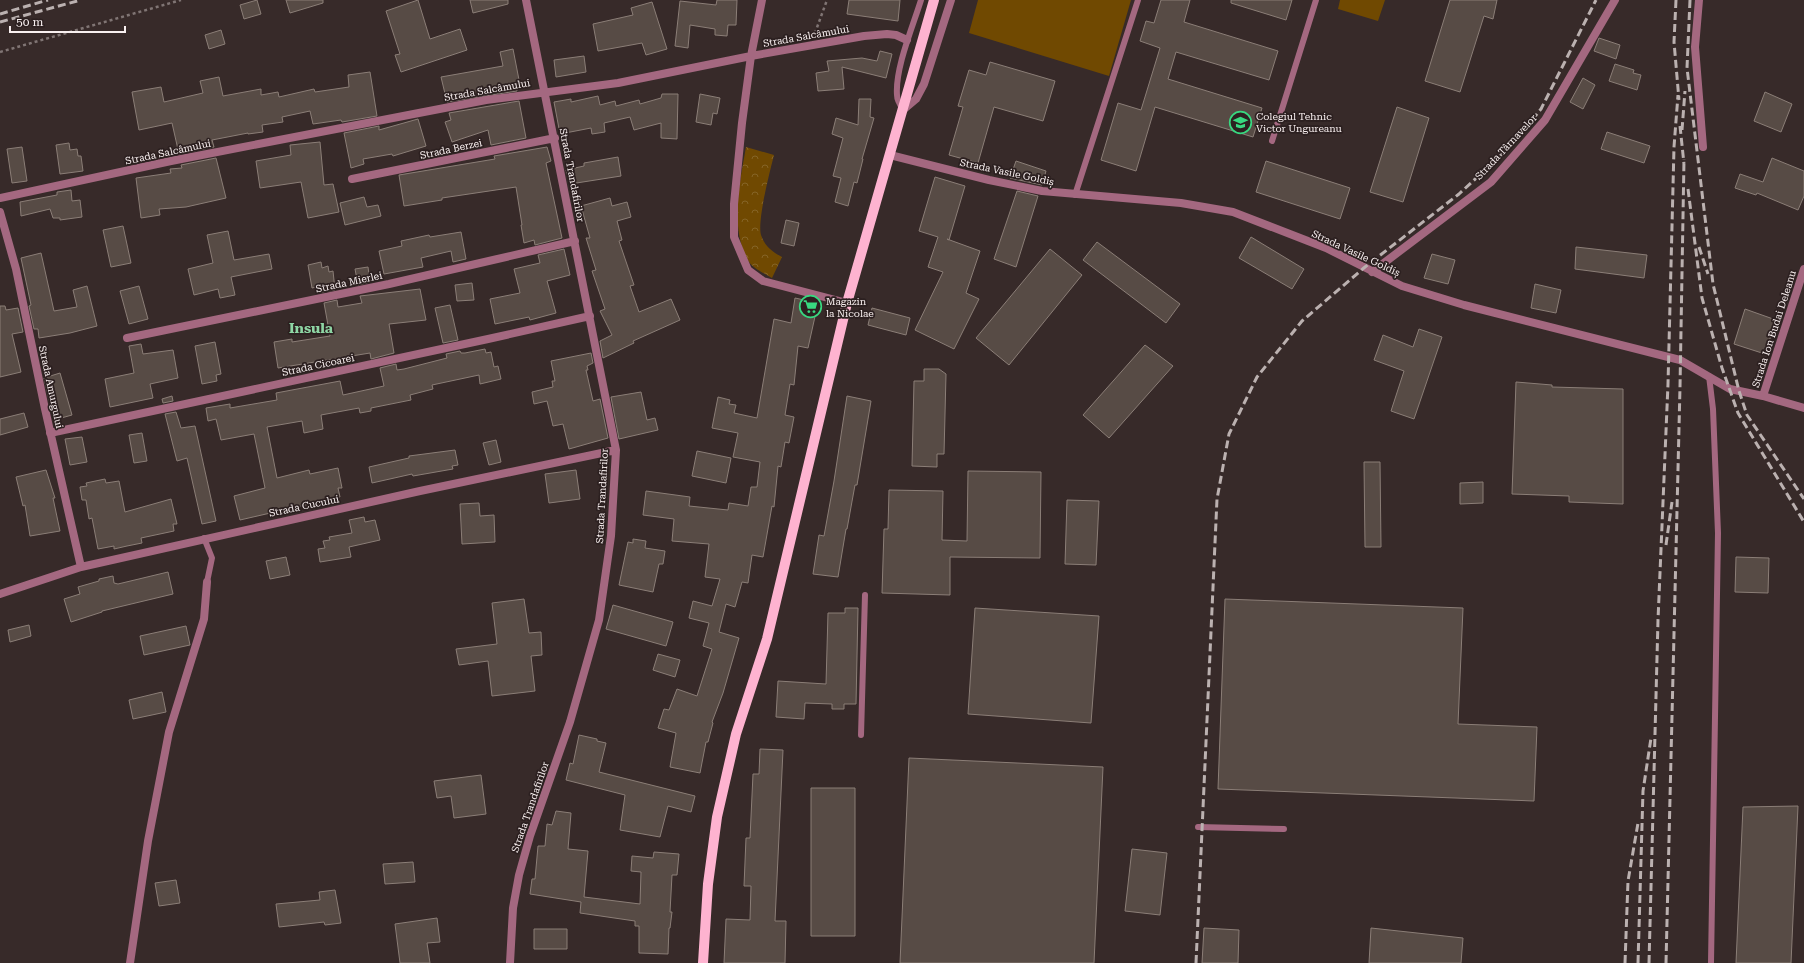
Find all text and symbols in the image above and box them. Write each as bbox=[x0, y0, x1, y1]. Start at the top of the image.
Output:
scale bar bbox=[10, 8, 125, 34]
text: 50 m bbox=[16, 15, 43, 29]
street label: Strada Salcâmului bbox=[762, 23, 850, 49]
street label: Strada Salcâmului bbox=[443, 77, 531, 103]
school or university icon: Colegiul Tehnic Victor Ungureanu bbox=[1227, 109, 1253, 135]
place label: Colegiul Tehnic Victor Ungureanu bbox=[1256, 111, 1343, 134]
street label: Strada Târnavelor bbox=[1473, 112, 1539, 182]
street label: Strada Trandafirilor bbox=[558, 127, 586, 223]
street label: Strada Berzei bbox=[419, 137, 483, 161]
street label: Strada Salcâmului bbox=[124, 138, 212, 166]
street label: Strada Vasile Goldiș bbox=[958, 157, 1055, 189]
street label: Strada Vasile Goldiș bbox=[1309, 228, 1402, 280]
street label: Strada Ion Budai Deleanu bbox=[1750, 268, 1798, 389]
street label: Strada Mierlei bbox=[315, 270, 383, 294]
supermarket icon: Magazin la Nicolae bbox=[797, 294, 823, 320]
place label: Magazin la Nicolae bbox=[826, 296, 874, 319]
district label: Insula bbox=[289, 320, 334, 336]
street label: Strada Amurgului bbox=[37, 345, 65, 429]
street label: Strada Cicoarei bbox=[281, 352, 355, 378]
street label: Strada Trandafirilor bbox=[594, 448, 610, 544]
street label: Strada Cucului bbox=[268, 493, 340, 519]
street label: Strada Trandafirilor bbox=[509, 760, 551, 854]

